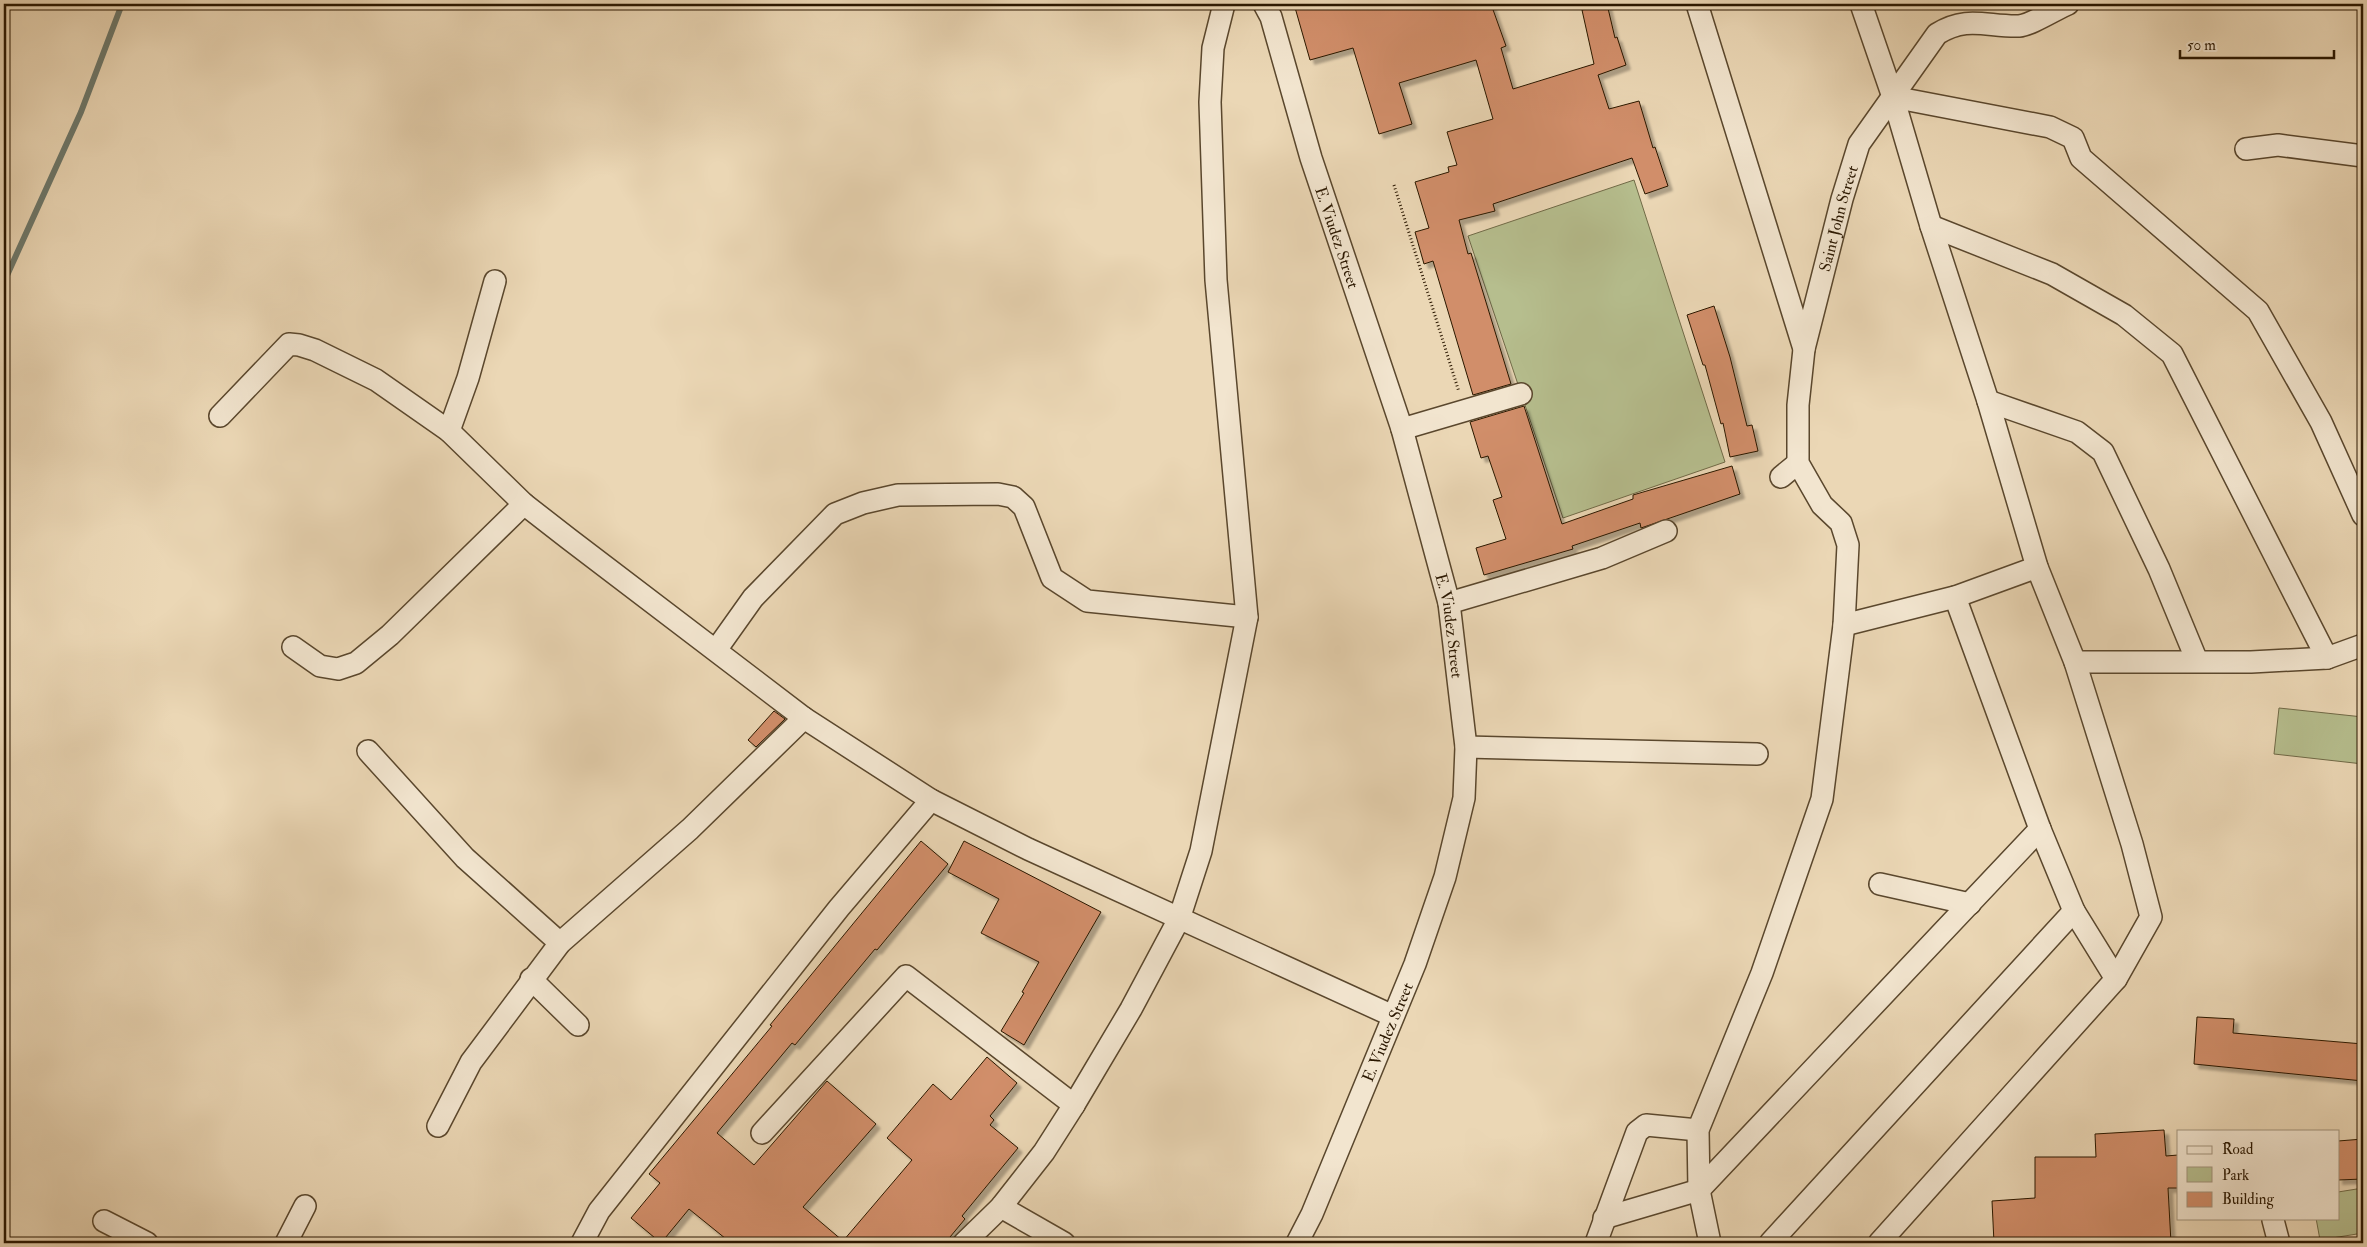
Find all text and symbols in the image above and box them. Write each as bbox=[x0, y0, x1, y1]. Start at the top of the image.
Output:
scale bar bbox=[2180, 28, 2333, 60]
text: 50 m bbox=[2187, 36, 2216, 55]
street label: Saint John Street bbox=[1815, 163, 1863, 274]
street label: E. Viudez Street bbox=[1310, 184, 1363, 291]
street label: E. Viudez Street bbox=[1430, 571, 1467, 679]
street label: E. Viudez Street bbox=[1358, 980, 1418, 1085]
legend bbox=[2177, 1130, 2340, 1220]
text: Road bbox=[2222, 1140, 2254, 1159]
text: Park bbox=[2222, 1166, 2249, 1185]
text: Building bbox=[2222, 1190, 2274, 1209]

